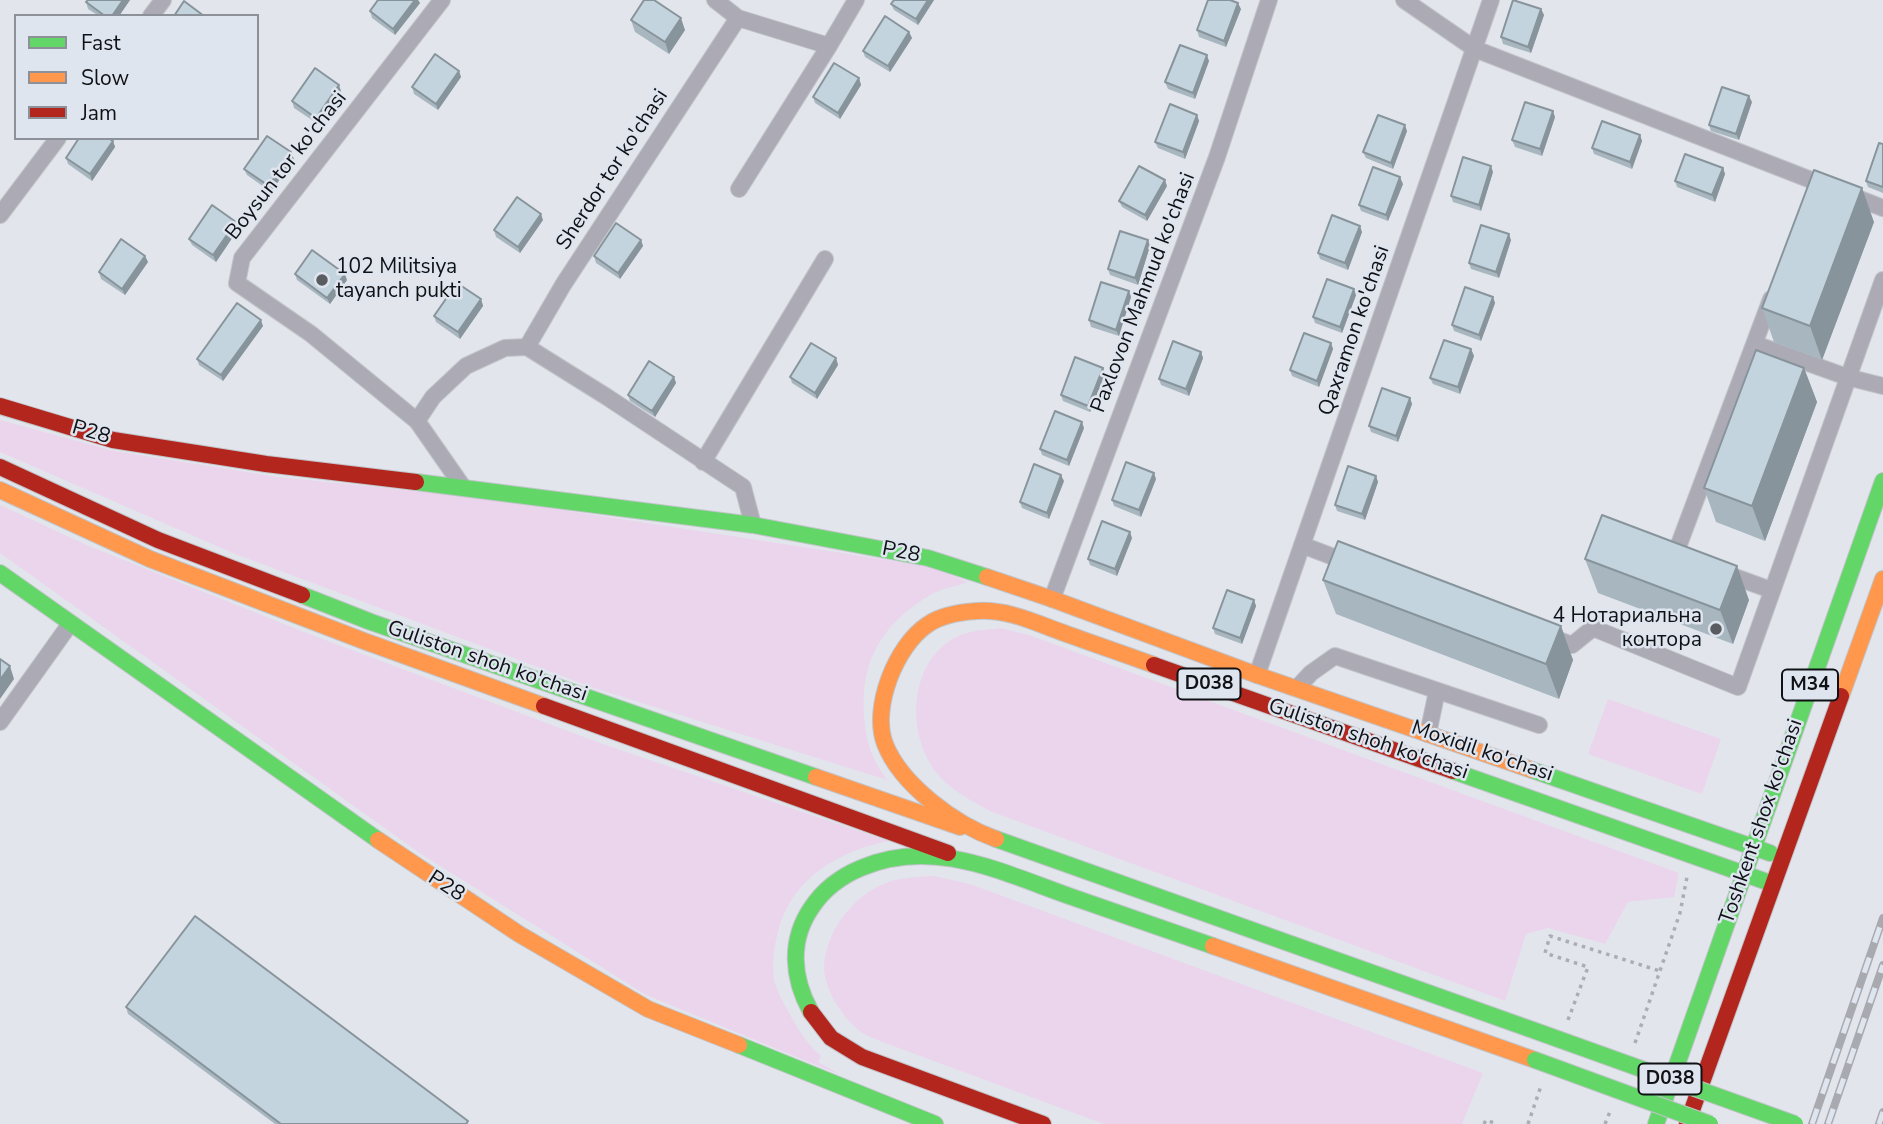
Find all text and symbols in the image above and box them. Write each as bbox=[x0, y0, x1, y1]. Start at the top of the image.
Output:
legend bbox=[14, 14, 259, 140]
text: Fast bbox=[81, 29, 121, 57]
text: Slow bbox=[81, 64, 129, 92]
street label: Sherdor tor ko'chasi bbox=[552, 85, 674, 255]
street label: Boysun tor ko'chasi bbox=[221, 87, 353, 245]
text: Jam bbox=[81, 99, 117, 127]
street label: Paxlovon Mahmud ko'chasi bbox=[1087, 169, 1201, 417]
street label: Qaxramon ko'chasi bbox=[1314, 243, 1396, 419]
place label: 102 Militsiya tayanch pukti bbox=[336, 255, 462, 305]
marker: 102 Militsiya tayanch pukti bbox=[314, 272, 330, 288]
street label: Р28 bbox=[69, 416, 113, 450]
street label: Р28 bbox=[880, 537, 922, 569]
place label: 4 Нотариальна контора bbox=[1552, 604, 1702, 654]
street label: Guliston shoh ko'chasi bbox=[384, 616, 590, 708]
marker: 4 Нотариальна контора bbox=[1708, 621, 1724, 637]
road number: D038 bbox=[1178, 668, 1240, 699]
road number: M34 bbox=[1782, 670, 1838, 700]
street label: Guliston shoh ko'chasi bbox=[1265, 694, 1471, 786]
street label: Moxidil ko'chasi bbox=[1408, 716, 1556, 788]
street label: Toshkent shox ko'chasi bbox=[1715, 716, 1809, 928]
street label: Р28 bbox=[423, 866, 469, 908]
road number: D038 bbox=[1638, 1064, 1702, 1094]

